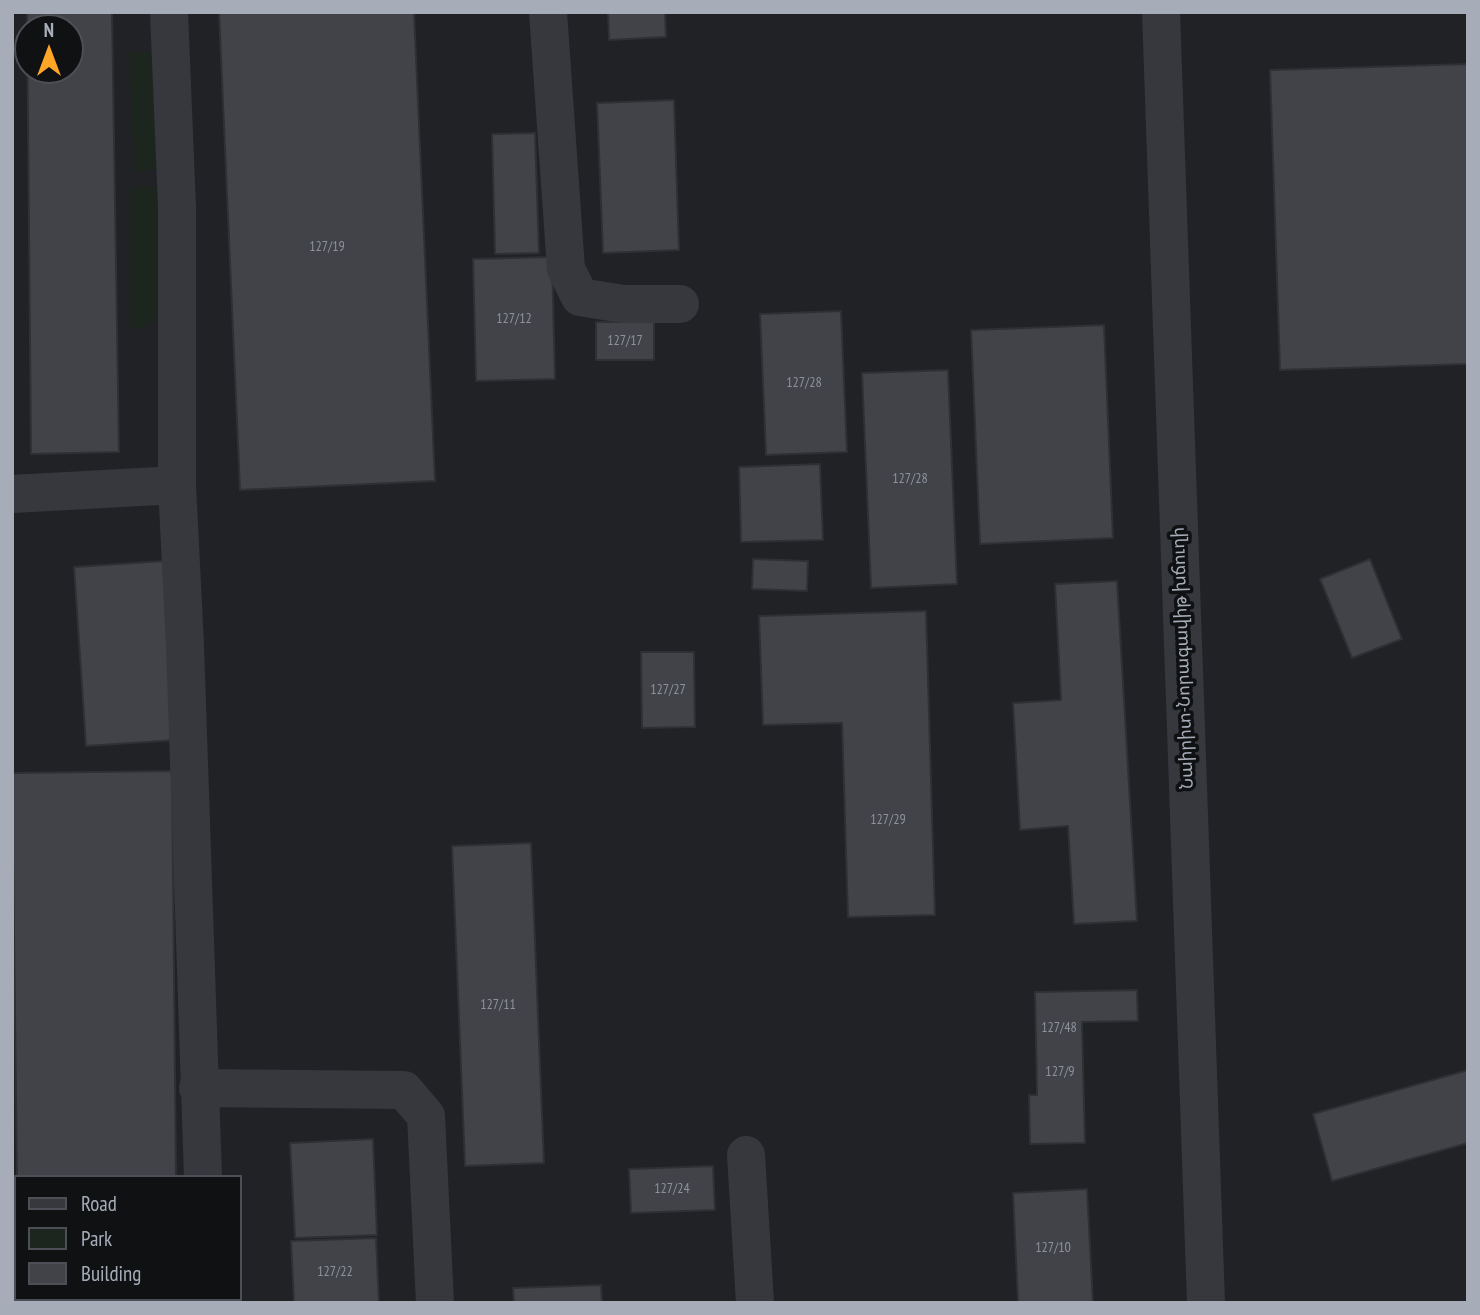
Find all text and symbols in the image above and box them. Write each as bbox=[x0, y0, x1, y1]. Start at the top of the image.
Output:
north arrow bbox=[14, 14, 84, 84]
text: N bbox=[44, 18, 54, 42]
house number: 127/19 bbox=[309, 239, 345, 255]
house number: 127/12 bbox=[496, 311, 532, 327]
house number: 127/17 bbox=[607, 333, 643, 349]
house number: 127/28 bbox=[786, 375, 822, 391]
house number: 127/28 bbox=[892, 471, 928, 487]
street label: Նաիրիտ-Նորագավիթ խճուղի bbox=[1168, 526, 1198, 790]
house number: 127/27 bbox=[650, 682, 686, 698]
house number: 127/29 bbox=[870, 812, 906, 828]
house number: 127/11 bbox=[480, 997, 516, 1013]
house number: 127/48 bbox=[1041, 1020, 1077, 1036]
house number: 127/9 bbox=[1045, 1064, 1075, 1080]
legend bbox=[14, 1175, 242, 1301]
house number: 127/24 bbox=[654, 1181, 690, 1197]
text: Road bbox=[81, 1190, 117, 1217]
text: Park bbox=[81, 1225, 112, 1252]
house number: 127/10 bbox=[1035, 1240, 1071, 1256]
text: Building bbox=[81, 1260, 141, 1287]
house number: 127/22 bbox=[317, 1264, 353, 1280]

